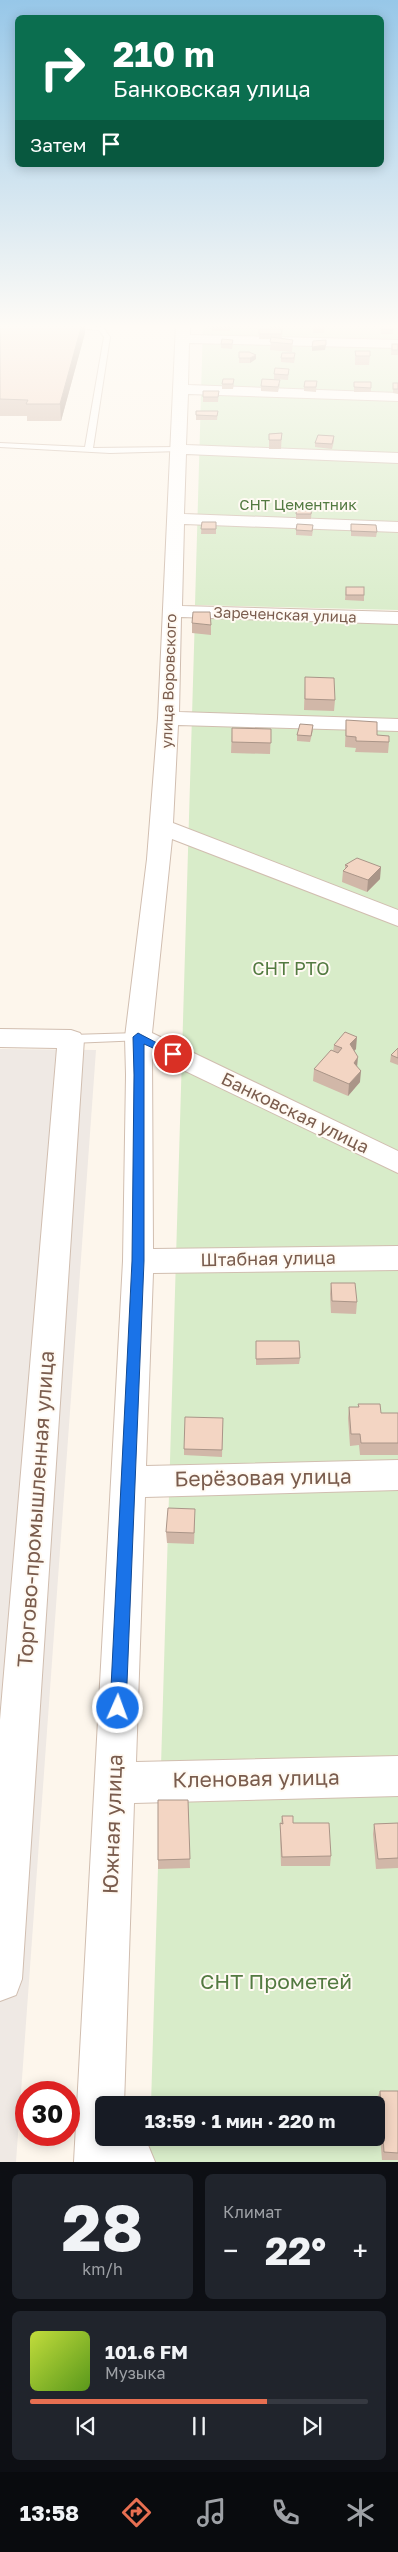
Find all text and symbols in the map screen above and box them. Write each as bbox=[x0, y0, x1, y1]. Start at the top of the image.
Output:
text: 210 m bbox=[113, 33, 215, 75]
icon: right bbox=[30, 35, 95, 100]
text: Банковская улица bbox=[113, 75, 311, 102]
icon: arrive bbox=[97, 130, 125, 158]
text: Затем bbox=[30, 133, 87, 156]
park label: СНТ Цементник bbox=[239, 495, 357, 513]
street label: Зареченская улица bbox=[213, 603, 357, 626]
street label: улица Воровского bbox=[157, 613, 179, 749]
park label: СНТ РТО bbox=[252, 957, 330, 979]
pin bbox=[152, 1033, 194, 1075]
icon: arrive bbox=[159, 1040, 187, 1068]
street label: Банковская улица bbox=[218, 1067, 373, 1157]
street label: Штабная улица bbox=[200, 1246, 336, 1270]
street label: Торгово-промышленная улица bbox=[11, 1350, 59, 1668]
street label: Берёзовая улица bbox=[174, 1462, 352, 1492]
position arrow bbox=[91, 1681, 143, 1733]
street label: Южная улица bbox=[97, 1754, 127, 1894]
street label: Кленовая улица bbox=[172, 1764, 340, 1792]
park label: СНТ Прометей bbox=[200, 1968, 352, 1994]
speed limit sign: 30 bbox=[15, 2081, 80, 2146]
text: 13:59 · 1 мин · 220 m bbox=[145, 2109, 335, 2132]
text: 28 bbox=[62, 2187, 143, 2265]
text: Климат bbox=[223, 2202, 282, 2222]
text: 22° bbox=[265, 2228, 326, 2273]
text: − bbox=[223, 2234, 238, 2267]
text: + bbox=[353, 2234, 368, 2267]
text: km/h bbox=[82, 2259, 123, 2279]
text: 101.6 FM bbox=[105, 2340, 188, 2363]
text: Музыка bbox=[105, 2363, 166, 2383]
icon: previous bbox=[72, 2412, 100, 2440]
icon: pause bbox=[185, 2412, 213, 2440]
icon: next bbox=[298, 2412, 326, 2440]
icon: directions bbox=[119, 2495, 154, 2530]
icon: music bbox=[194, 2495, 229, 2530]
icon: phone bbox=[268, 2495, 303, 2530]
icon: climate bbox=[343, 2495, 378, 2530]
text: 13:58 bbox=[20, 2499, 79, 2526]

